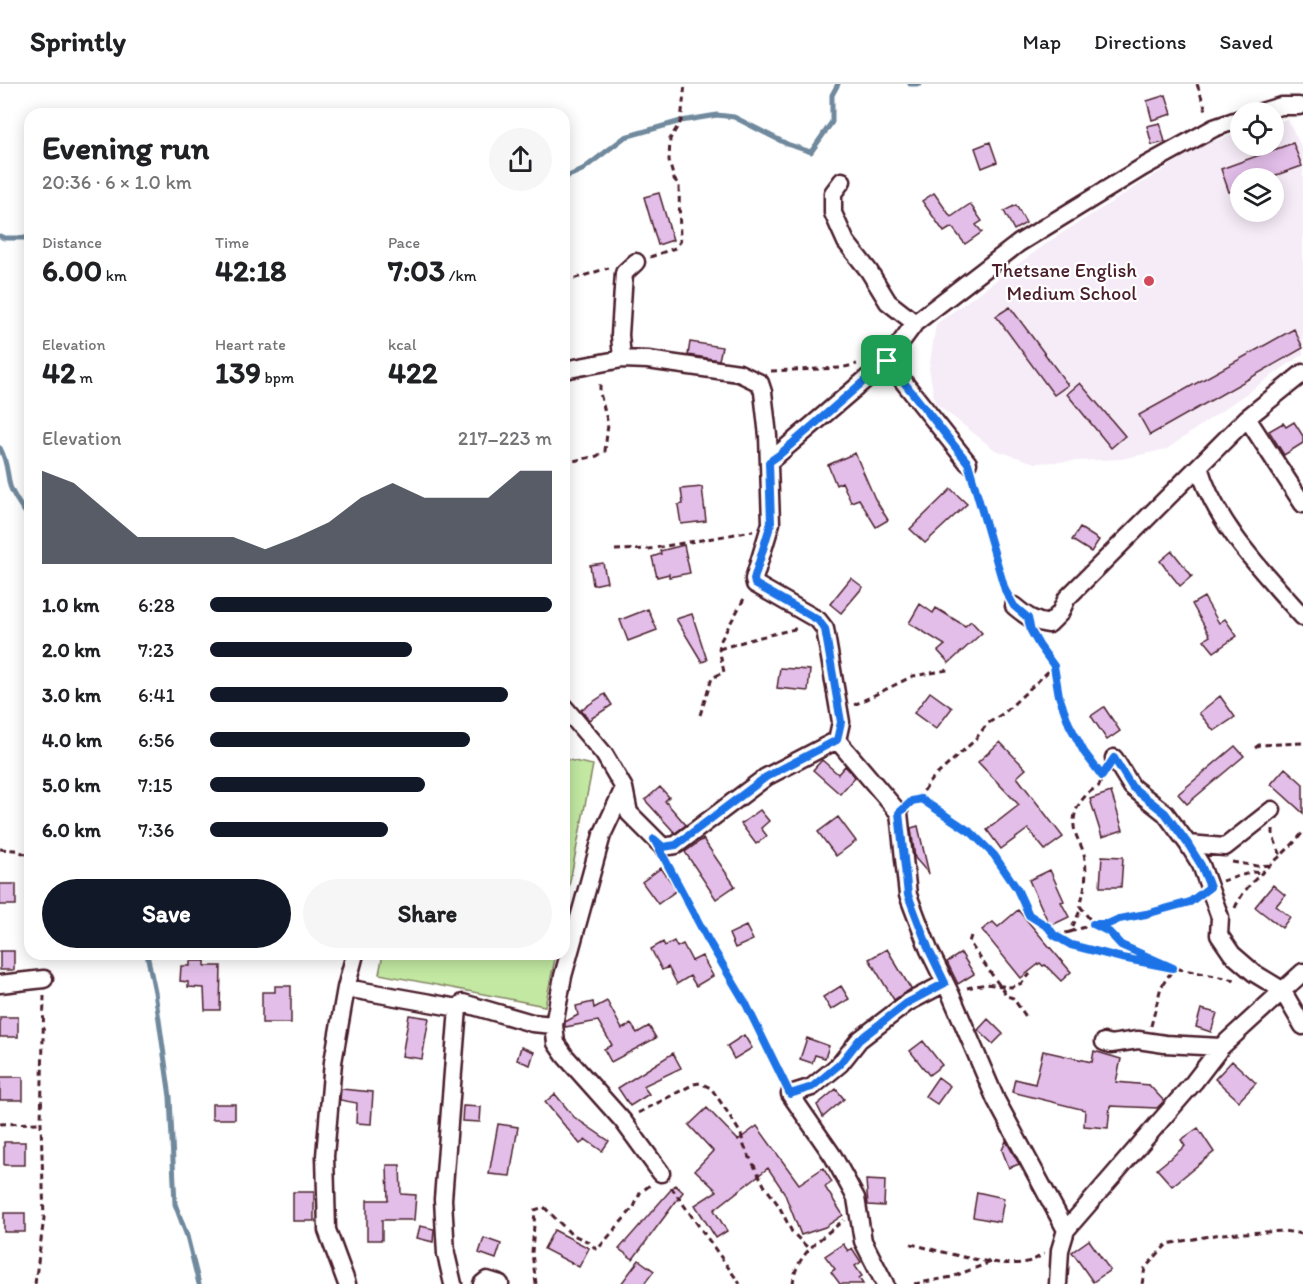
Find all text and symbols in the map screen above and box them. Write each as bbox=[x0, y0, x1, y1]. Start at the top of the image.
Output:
text: Sprintly bbox=[30, 24, 126, 58]
text: Map bbox=[1023, 29, 1061, 54]
text: Directions bbox=[1094, 29, 1186, 54]
text: Saved bbox=[1219, 29, 1273, 54]
map controls bbox=[1230, 102, 1284, 222]
button: locate bbox=[1230, 102, 1284, 156]
text: Evening run bbox=[42, 128, 209, 167]
button: share bbox=[489, 128, 552, 191]
button: layers bbox=[1230, 168, 1284, 222]
text: 20:36 · 6 × 1.0 km bbox=[42, 170, 192, 194]
text: Distance bbox=[42, 233, 102, 252]
text: Time bbox=[215, 233, 249, 252]
text: Pace bbox=[388, 233, 420, 252]
text: 6.00 bbox=[42, 252, 102, 289]
text: 42:18 bbox=[215, 252, 287, 289]
text: 7:03 bbox=[388, 252, 445, 289]
place label: Thetsane English Medium School bbox=[991, 258, 1137, 305]
text: km bbox=[102, 266, 127, 285]
text: /km bbox=[445, 266, 477, 285]
marker: Thetsane English Medium School bbox=[1142, 274, 1156, 288]
text: Elevation bbox=[42, 335, 106, 354]
text: Heart rate bbox=[215, 335, 286, 354]
text: kcal bbox=[388, 335, 416, 354]
pin bbox=[861, 335, 912, 386]
icon: arrive bbox=[870, 344, 903, 377]
text: 42 bbox=[42, 354, 76, 391]
text: 139 bbox=[215, 354, 261, 391]
text: 422 bbox=[388, 354, 438, 391]
text: m bbox=[76, 368, 93, 387]
text: bpm bbox=[261, 368, 294, 387]
text: Elevation bbox=[42, 426, 121, 450]
text: 217–223 m bbox=[458, 426, 552, 450]
text: 1.0 km bbox=[42, 593, 99, 617]
text: 6:28 bbox=[138, 593, 175, 617]
text: 2.0 km bbox=[42, 638, 101, 662]
text: 7:23 bbox=[138, 638, 174, 662]
text: 3.0 km bbox=[42, 683, 101, 707]
text: 6:41 bbox=[138, 683, 175, 707]
text: 4.0 km bbox=[42, 728, 102, 752]
text: 6:56 bbox=[138, 728, 175, 752]
text: 5.0 km bbox=[42, 773, 101, 797]
text: 7:15 bbox=[138, 773, 173, 797]
text: 6.0 km bbox=[42, 818, 101, 842]
text: 7:36 bbox=[138, 818, 174, 842]
button: Save bbox=[42, 879, 291, 948]
button: Share bbox=[303, 879, 552, 948]

